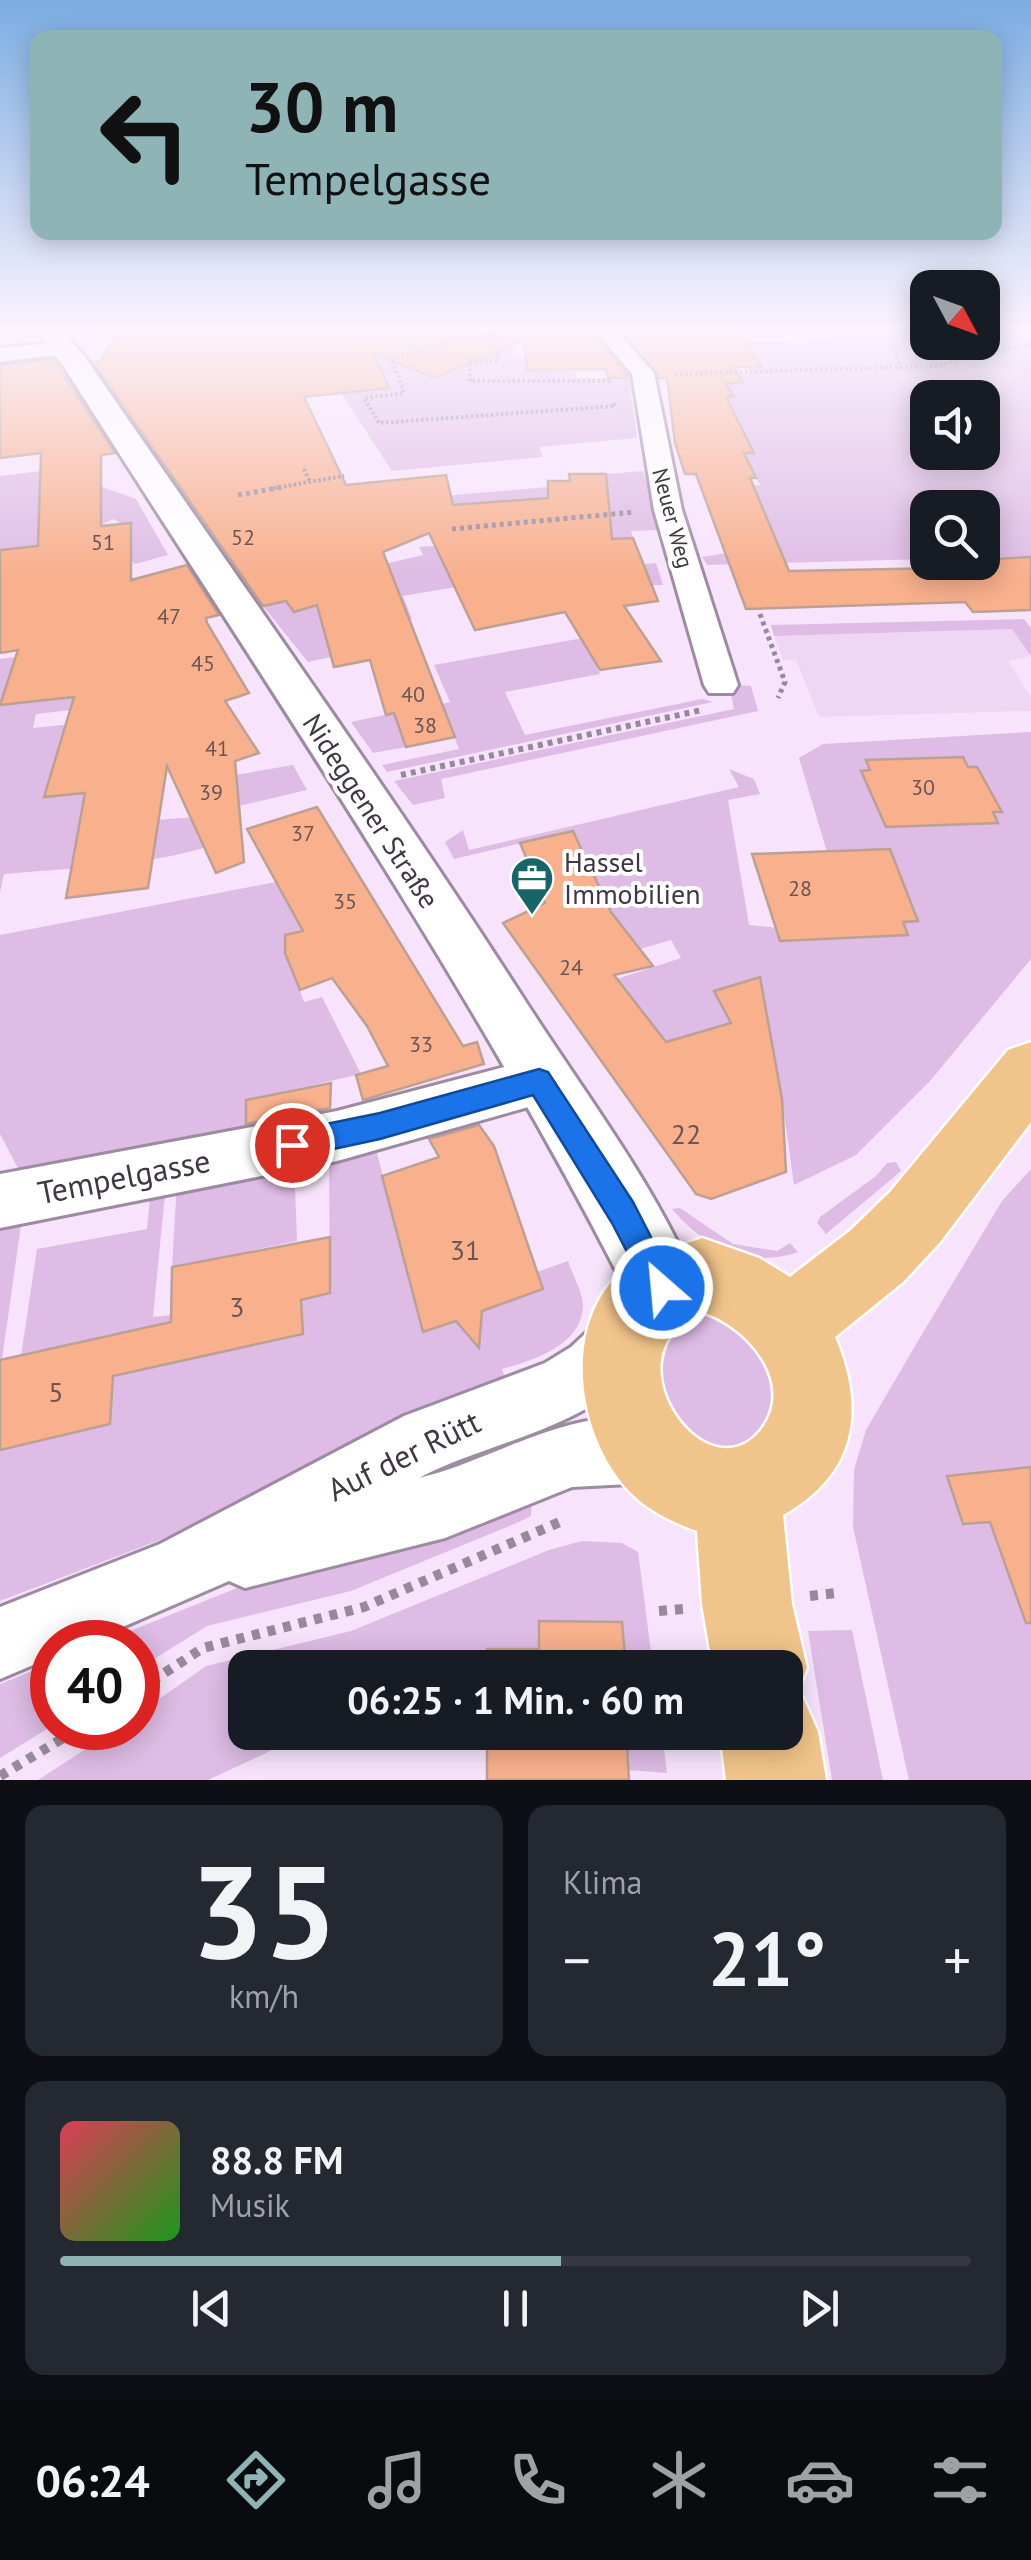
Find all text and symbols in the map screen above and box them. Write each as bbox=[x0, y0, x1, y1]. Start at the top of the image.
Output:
text: 30 m bbox=[245, 61, 398, 151]
icon: left bbox=[80, 70, 210, 200]
text: Tempelgasse bbox=[245, 149, 491, 207]
north arrow bbox=[910, 270, 1000, 360]
map controls bbox=[910, 270, 1000, 580]
button: sound bbox=[910, 380, 1000, 470]
street label: Neuer Weg bbox=[646, 465, 700, 571]
button: search bbox=[910, 490, 1000, 580]
house number: 52 bbox=[231, 523, 255, 551]
house number: 51 bbox=[91, 528, 115, 556]
house number: 47 bbox=[157, 602, 181, 630]
house number: 45 bbox=[191, 649, 215, 677]
house number: 40 bbox=[401, 680, 425, 708]
street label: Nideggener Straße bbox=[295, 706, 448, 915]
house number: 38 bbox=[413, 711, 437, 739]
house number: 41 bbox=[205, 734, 229, 762]
house number: 30 bbox=[911, 773, 935, 801]
house number: 39 bbox=[199, 778, 223, 806]
house number: 37 bbox=[291, 819, 315, 847]
place label: Hassel Immobilien bbox=[564, 843, 700, 912]
office icon: Hassel Immobilien bbox=[509, 855, 555, 916]
house number: 28 bbox=[788, 874, 812, 902]
house number: 35 bbox=[333, 887, 357, 915]
house number: 24 bbox=[559, 953, 583, 981]
house number: 33 bbox=[409, 1030, 433, 1058]
pin bbox=[250, 1103, 335, 1188]
house number: 22 bbox=[671, 1115, 701, 1152]
icon: arrive bbox=[265, 1118, 320, 1173]
street label: Tempelgasse bbox=[34, 1139, 214, 1213]
house number: 31 bbox=[450, 1231, 480, 1268]
position arrow bbox=[610, 1236, 714, 1340]
house number: 3 bbox=[229, 1288, 245, 1325]
house number: 5 bbox=[48, 1373, 64, 1410]
street label: Auf der Rütt bbox=[320, 1400, 487, 1510]
speed limit sign: 40 bbox=[30, 1620, 160, 1750]
text: 06:25 · 1 Min. · 60 m bbox=[347, 1675, 684, 1724]
text: 35 bbox=[190, 1826, 338, 1994]
text: Klima bbox=[563, 1861, 642, 1903]
text: 21° bbox=[708, 1910, 826, 2007]
text: − bbox=[563, 1924, 591, 1995]
text: + bbox=[943, 1924, 971, 1995]
text: km/h bbox=[229, 1975, 299, 2017]
text: 88.8 FM bbox=[210, 2135, 343, 2184]
text: Musik bbox=[210, 2184, 290, 2226]
icon: previous bbox=[184, 2281, 239, 2336]
icon: pause bbox=[488, 2281, 543, 2336]
icon: next bbox=[792, 2281, 847, 2336]
icon: directions bbox=[221, 2445, 291, 2515]
icon: music bbox=[362, 2445, 432, 2515]
icon: phone bbox=[503, 2445, 573, 2515]
icon: climate bbox=[644, 2445, 714, 2515]
icon: car bbox=[785, 2445, 855, 2515]
icon: filters bbox=[925, 2445, 995, 2515]
text: 06:24 bbox=[35, 2451, 150, 2509]

